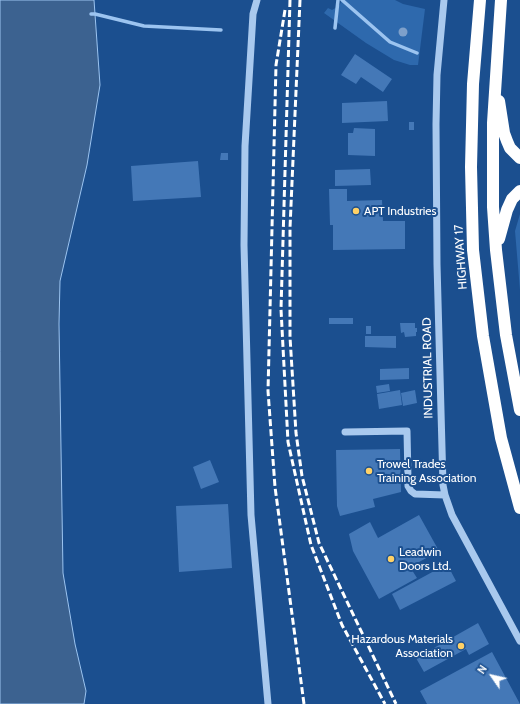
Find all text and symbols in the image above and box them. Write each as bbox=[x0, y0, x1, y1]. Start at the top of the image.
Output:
place label: APT Industries bbox=[364, 204, 436, 218]
marker: APT Industries bbox=[351, 206, 361, 216]
street label: HIGHWAY 17 bbox=[452, 224, 470, 290]
street label: INDUSTRIAL ROAD bbox=[420, 317, 436, 419]
place label: Trowel Trades Training Association bbox=[377, 457, 476, 485]
marker: Trowel Trades Training Association bbox=[364, 466, 374, 476]
place label: Leadwin Doors Ltd. bbox=[399, 545, 451, 573]
marker: Leadwin Doors Ltd. bbox=[386, 554, 396, 564]
place label: Hazardous Materials Association bbox=[351, 632, 453, 660]
marker: Hazardous Materials Association bbox=[456, 641, 466, 651]
north arrow bbox=[472, 656, 512, 696]
text: N bbox=[474, 662, 490, 676]

